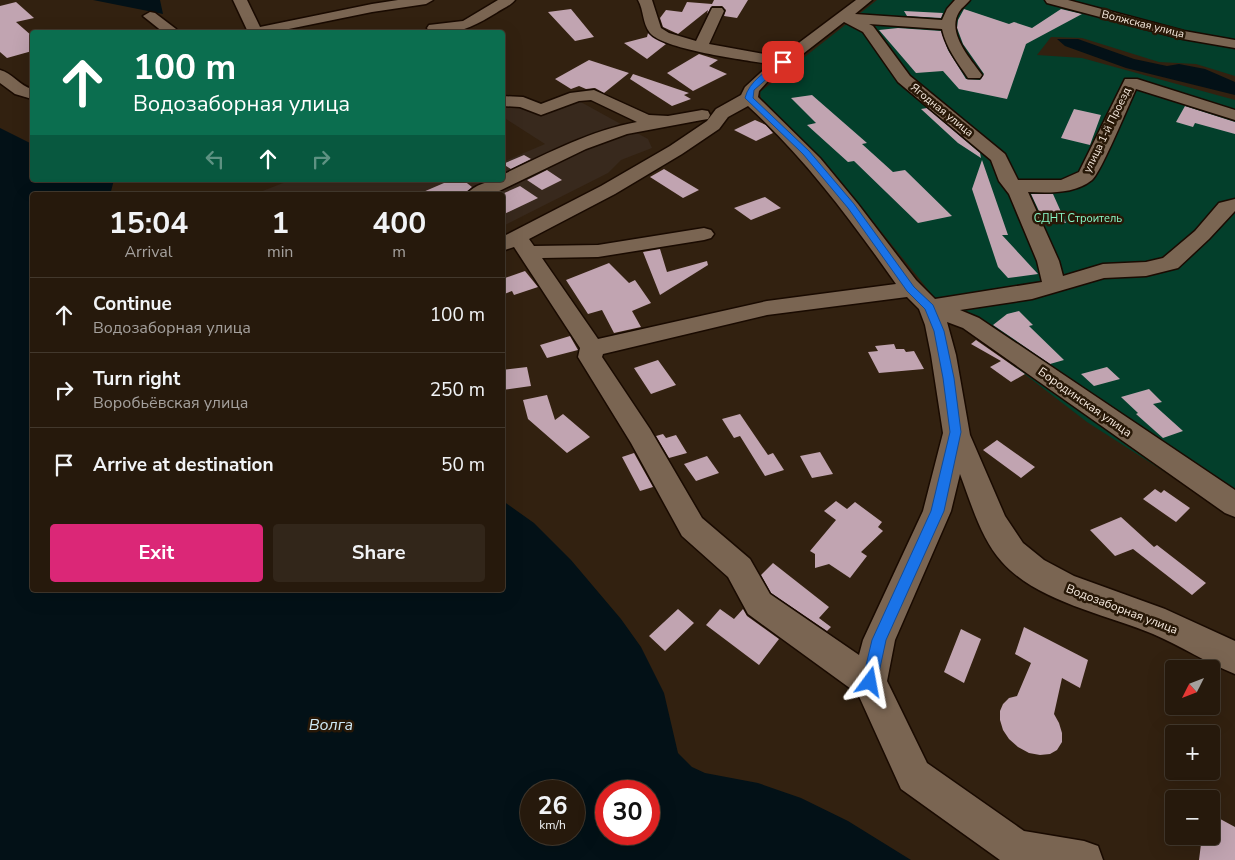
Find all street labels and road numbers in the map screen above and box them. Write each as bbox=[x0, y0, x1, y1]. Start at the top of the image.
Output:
street label: Волжская улица bbox=[1100, 6, 1186, 42]
street label: Ягодная улица bbox=[907, 80, 977, 140]
street label: улица 1-й Проезд bbox=[1080, 84, 1134, 175]
street label: Бородинская улица bbox=[1035, 364, 1135, 440]
street label: Водозаборная улица bbox=[1064, 580, 1180, 638]

